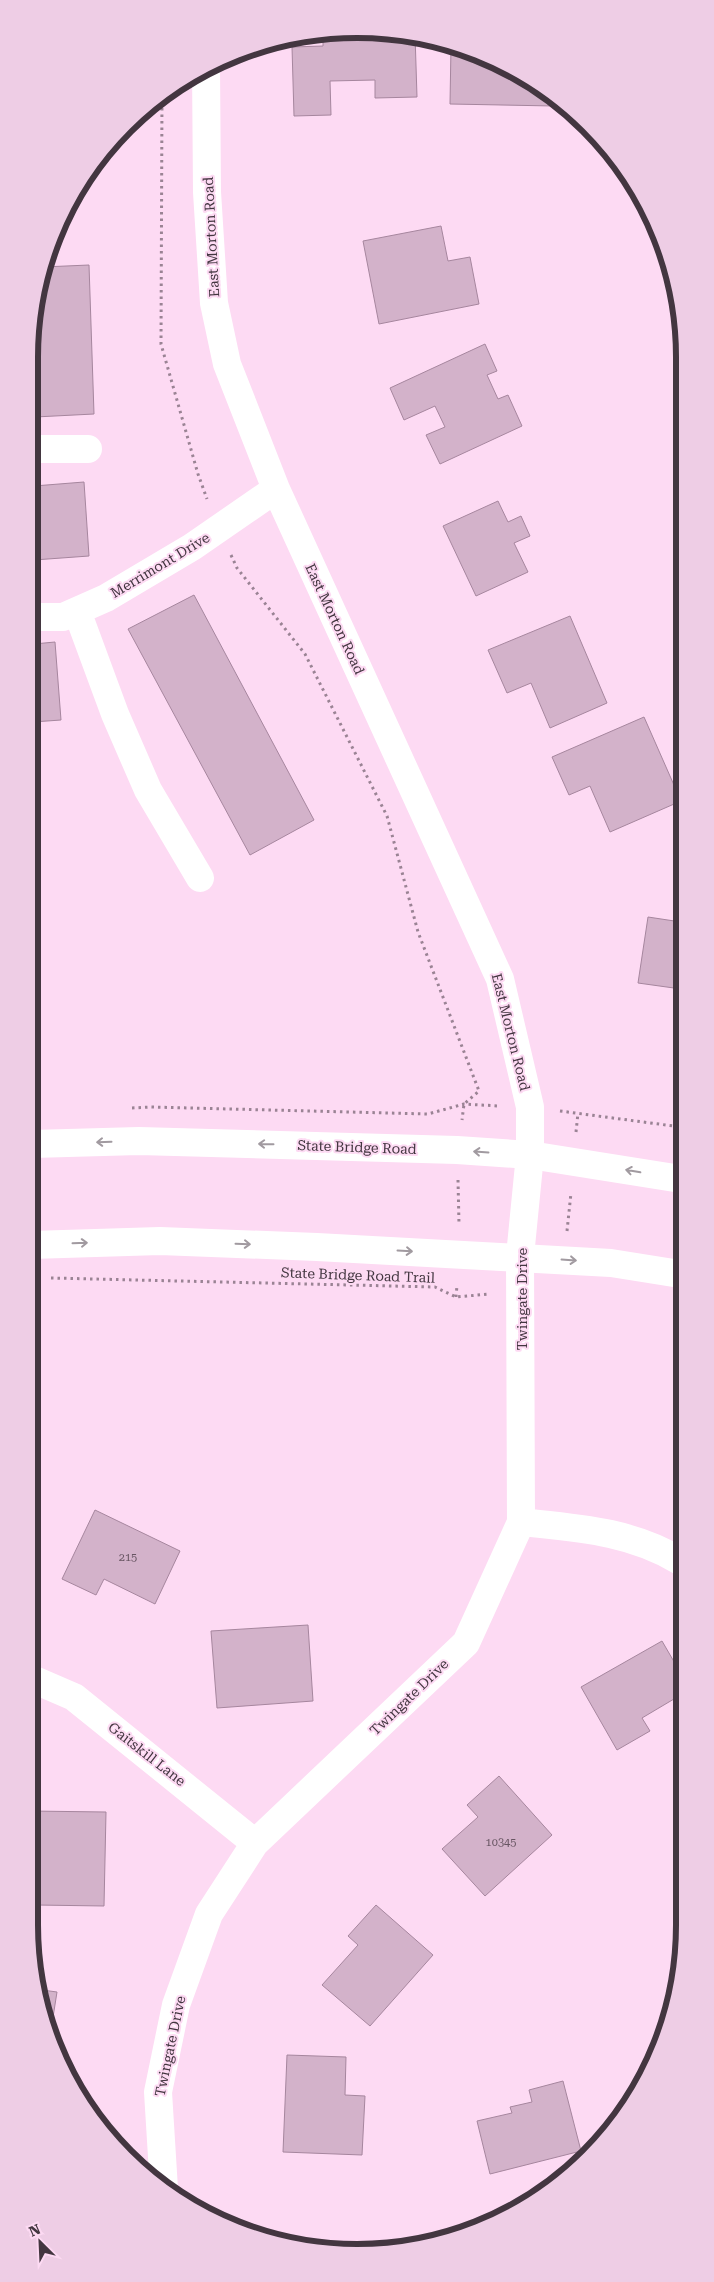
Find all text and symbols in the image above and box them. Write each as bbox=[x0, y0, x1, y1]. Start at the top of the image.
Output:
street label: East Morton Road bbox=[200, 176, 222, 298]
street label: Merrimont Drive bbox=[108, 529, 213, 601]
street label: East Morton Road bbox=[302, 561, 368, 677]
street label: East Morton Road bbox=[489, 972, 533, 1092]
one-way arrow bbox=[96, 1137, 112, 1147]
street label: State Bridge Road bbox=[297, 1137, 417, 1157]
one-way arrow bbox=[258, 1139, 274, 1149]
one-way arrow bbox=[473, 1147, 489, 1156]
one-way arrow bbox=[625, 1166, 641, 1176]
one-way arrow bbox=[72, 1239, 88, 1248]
one-way arrow bbox=[234, 1239, 250, 1249]
one-way arrow bbox=[397, 1247, 413, 1256]
street label: Twingate Drive bbox=[514, 1247, 530, 1350]
one-way arrow bbox=[560, 1255, 576, 1265]
street label: State Bridge Road Trail bbox=[281, 1264, 436, 1286]
house number: 215 bbox=[119, 1551, 137, 1564]
street label: Twingate Drive bbox=[367, 1655, 452, 1738]
street label: Gaitskill Lane bbox=[105, 1719, 189, 1789]
house number: 10345 bbox=[486, 1836, 516, 1849]
street label: Twingate Drive bbox=[152, 1994, 189, 2098]
north arrow bbox=[15, 2217, 65, 2267]
text: N bbox=[27, 2221, 43, 2240]

